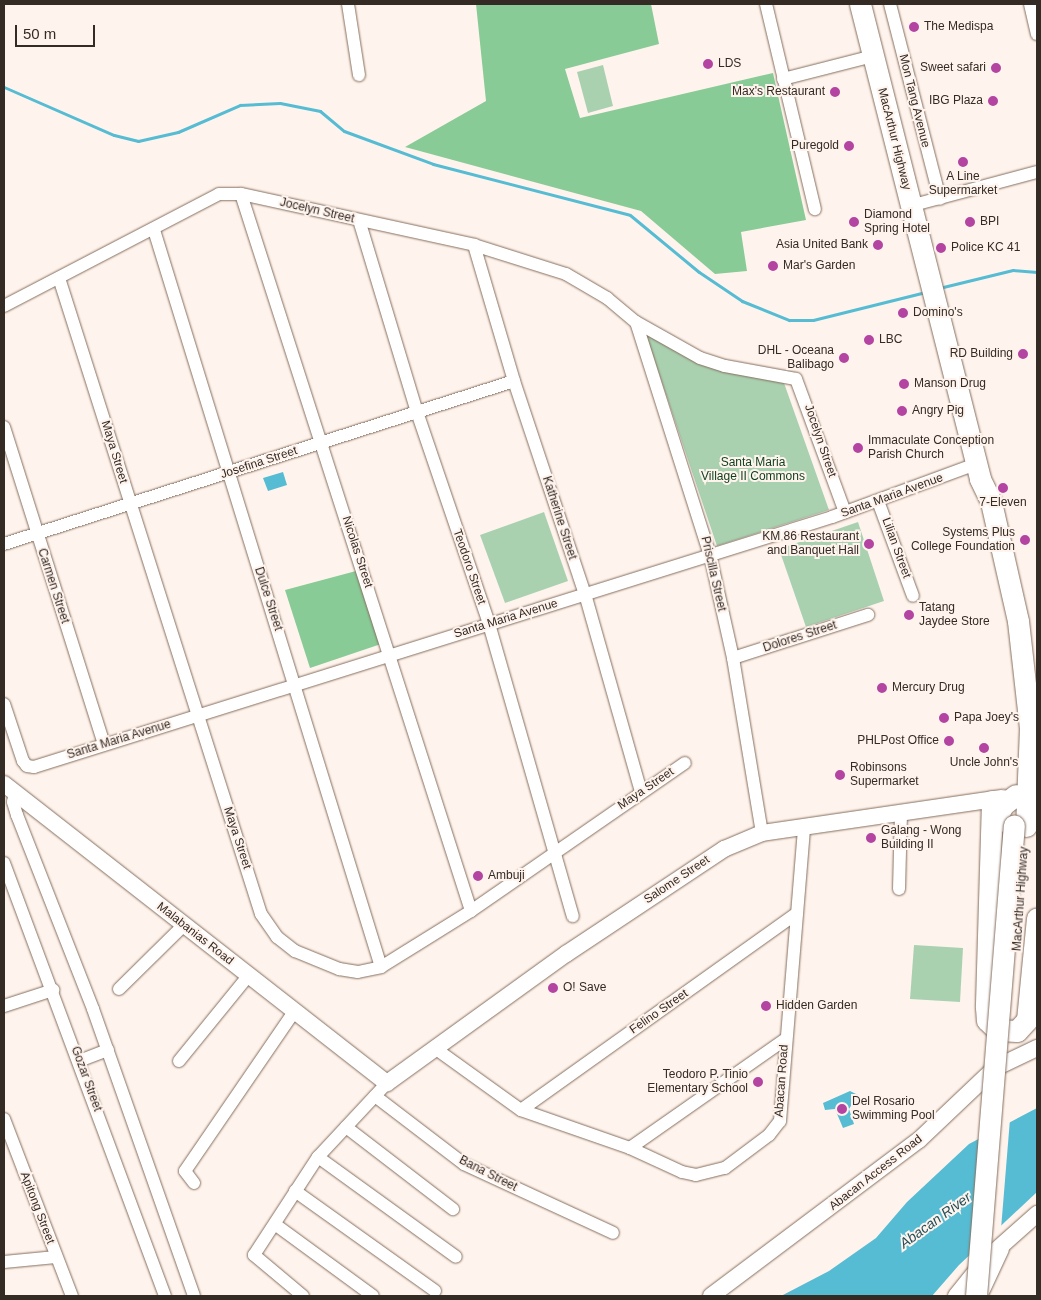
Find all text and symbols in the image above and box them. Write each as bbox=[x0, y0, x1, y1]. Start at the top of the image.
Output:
scale bar bbox=[18, 15, 98, 47]
place label: The Medispa bbox=[924, 20, 993, 34]
marker: The Medispa bbox=[908, 21, 920, 33]
text: 50 m bbox=[23, 25, 56, 42]
street label: Mon Tang Avenue bbox=[895, 52, 933, 150]
place label: LDS bbox=[718, 57, 741, 71]
marker: LDS bbox=[702, 58, 714, 70]
place label: Sweet safari bbox=[920, 61, 986, 75]
marker: Sweet safari bbox=[990, 62, 1002, 74]
place label: Max's Restaurant bbox=[732, 85, 825, 99]
marker: Max's Restaurant bbox=[829, 86, 841, 98]
street label: MacArthur Highway bbox=[874, 86, 914, 192]
place label: IBG Plaza bbox=[929, 94, 983, 108]
marker: IBG Plaza bbox=[987, 95, 999, 107]
place label: Puregold bbox=[791, 139, 839, 153]
marker: Puregold bbox=[843, 140, 855, 152]
marker: A Line Supermarket bbox=[957, 156, 969, 168]
place label: A Line Supermarket bbox=[929, 170, 997, 198]
street label: Jocelyn Street bbox=[278, 195, 356, 227]
place label: Diamond Spring Hotel bbox=[864, 208, 930, 236]
place label: BPI bbox=[980, 215, 999, 229]
marker: Diamond Spring Hotel bbox=[848, 216, 860, 228]
marker: BPI bbox=[964, 216, 976, 228]
place label: Asia United Bank bbox=[776, 238, 868, 252]
marker: Asia United Bank bbox=[872, 239, 884, 251]
place label: Police KC 41 bbox=[951, 241, 1020, 255]
marker: Police KC 41 bbox=[935, 242, 947, 254]
place label: Mar's Garden bbox=[783, 259, 855, 273]
marker: Mar's Garden bbox=[767, 260, 779, 272]
place label: Domino's bbox=[913, 306, 963, 320]
marker: Domino's bbox=[897, 307, 909, 319]
place label: LBC bbox=[879, 333, 902, 347]
marker: LBC bbox=[863, 334, 875, 346]
place label: DHL - Oceana Balibago bbox=[757, 344, 834, 372]
place label: RD Building bbox=[950, 347, 1013, 361]
marker: RD Building bbox=[1017, 348, 1029, 360]
marker: DHL - Oceana Balibago bbox=[838, 352, 850, 364]
place label: Manson Drug bbox=[914, 377, 986, 391]
marker: Manson Drug bbox=[898, 378, 910, 390]
street label: Jocelyn Street bbox=[801, 403, 839, 479]
place label: Angry Pig bbox=[912, 404, 964, 418]
marker: Angry Pig bbox=[896, 405, 908, 417]
street label: Maya Street bbox=[98, 419, 130, 485]
place label: Immaculate Conception Parish Church bbox=[868, 434, 994, 462]
marker: Immaculate Conception Parish Church bbox=[852, 442, 864, 454]
street label: Josefina Street bbox=[219, 444, 299, 482]
park label: Santa Maria Village II Commons bbox=[701, 456, 805, 484]
street label: Santa Maria Avenue bbox=[839, 471, 945, 521]
street label: Katherine Street bbox=[539, 475, 579, 561]
marker: 7-Eleven bbox=[997, 482, 1009, 494]
place label: 7-Eleven bbox=[979, 496, 1027, 510]
street label: Nicolas Street bbox=[339, 514, 375, 590]
street label: Lilian Street bbox=[878, 516, 914, 580]
place label: Systems Plus College Foundation bbox=[911, 526, 1015, 554]
street label: Teodoro Street bbox=[449, 527, 489, 607]
place label: KM 86 Restaurant and Banquet Hall bbox=[762, 530, 859, 558]
marker: Systems Plus College Foundation bbox=[1019, 534, 1031, 546]
street label: Priscilla Street bbox=[697, 535, 729, 613]
marker: KM 86 Restaurant and Banquet Hall bbox=[863, 538, 875, 550]
street label: Carmen Street bbox=[34, 547, 72, 625]
street label: Dulce Street bbox=[251, 565, 285, 633]
street label: Santa Maria Avenue bbox=[452, 596, 560, 642]
place label: Tatang Jaydee Store bbox=[919, 601, 990, 629]
marker: Tatang Jaydee Store bbox=[903, 609, 915, 621]
street label: Dolores Street bbox=[761, 618, 839, 656]
place label: Mercury Drug bbox=[892, 681, 965, 695]
marker: Mercury Drug bbox=[876, 682, 888, 694]
place label: Papa Joey's bbox=[954, 711, 1019, 725]
marker: Papa Joey's bbox=[938, 712, 950, 724]
street label: Santa Maria Avenue bbox=[65, 717, 173, 763]
place label: PHLPost Office bbox=[857, 734, 939, 748]
marker: PHLPost Office bbox=[943, 735, 955, 747]
marker: Uncle John's bbox=[978, 742, 990, 754]
place label: Uncle John's bbox=[950, 756, 1018, 770]
place label: Robinsons Supermarket bbox=[850, 761, 919, 789]
street label: Maya Street bbox=[615, 765, 677, 813]
marker: Robinsons Supermarket bbox=[834, 769, 846, 781]
street label: Maya Street bbox=[220, 805, 254, 871]
place label: Galang - Wong Building II bbox=[881, 824, 961, 852]
marker: Galang - Wong Building II bbox=[865, 832, 877, 844]
street label: MacArthur Highway bbox=[1010, 846, 1032, 952]
street label: Salome Street bbox=[641, 853, 713, 907]
place label: Ambuji bbox=[488, 869, 525, 883]
marker: Ambuji bbox=[472, 870, 484, 882]
street label: Malabanias Road bbox=[154, 900, 236, 968]
place label: O! Save bbox=[563, 981, 606, 995]
marker: O! Save bbox=[547, 982, 559, 994]
street label: Felino Street bbox=[627, 987, 691, 1037]
place label: Hidden Garden bbox=[776, 999, 857, 1013]
marker: Hidden Garden bbox=[760, 1000, 772, 1012]
street label: Abacan Road bbox=[772, 1044, 792, 1118]
street label: Gozar Street bbox=[68, 1045, 104, 1113]
place label: Teodoro P. Tinio Elementary School bbox=[647, 1068, 748, 1096]
marker: Teodoro P. Tinio Elementary School bbox=[752, 1076, 764, 1088]
place label: Del Rosario Swimming Pool bbox=[852, 1095, 935, 1123]
marker: Del Rosario Swimming Pool bbox=[836, 1103, 848, 1115]
street label: Abacan Access Road bbox=[826, 1132, 926, 1214]
street label: Bana Street bbox=[456, 1153, 520, 1195]
street label: Apitong Street bbox=[17, 1170, 57, 1246]
water label: Abacan River bbox=[896, 1189, 974, 1251]

